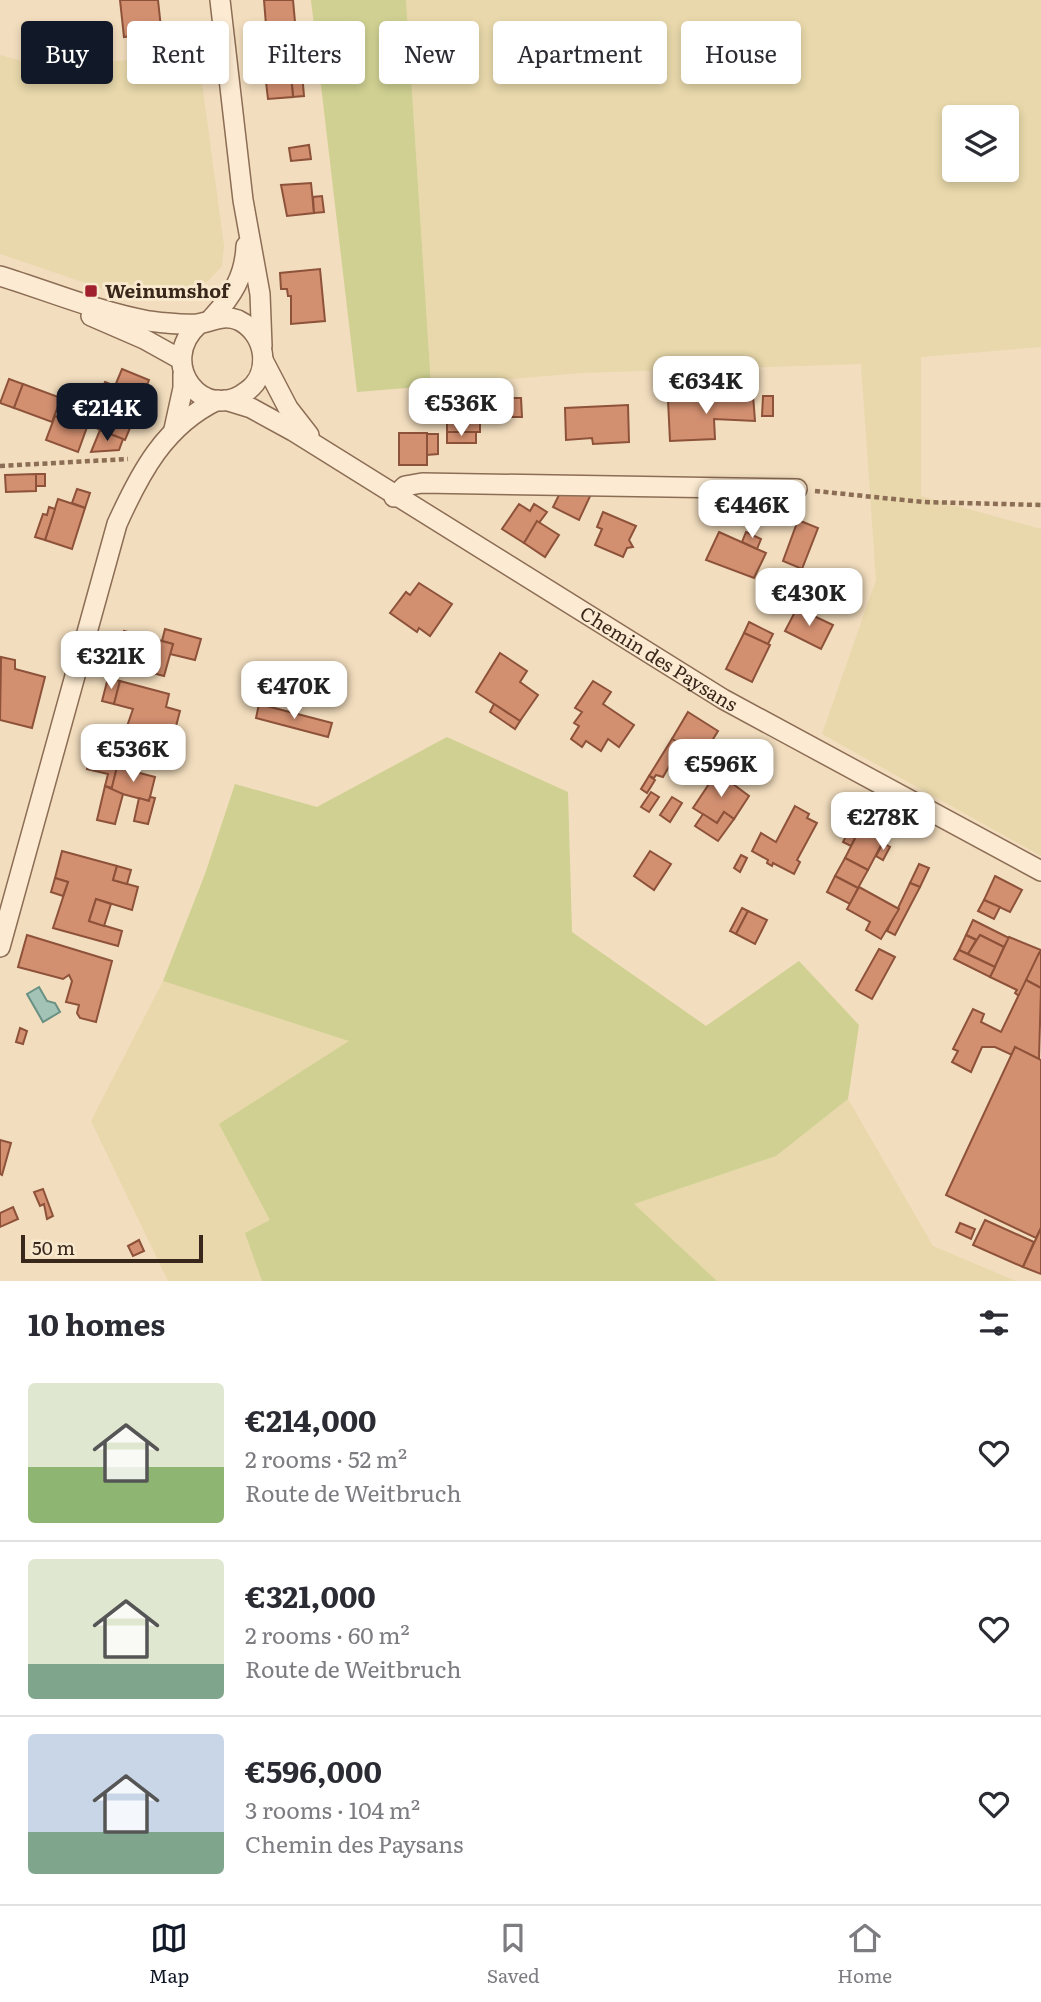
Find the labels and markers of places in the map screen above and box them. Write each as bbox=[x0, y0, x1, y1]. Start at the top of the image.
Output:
place label: Weinumshof bbox=[105, 276, 231, 304]
marker: Weinumshof bbox=[83, 283, 99, 299]
pin: €634K bbox=[657, 356, 755, 416]
pin: €536K bbox=[412, 378, 510, 438]
pin: €214K bbox=[58, 384, 156, 443]
pin: €446K bbox=[703, 480, 801, 540]
pin: €430K bbox=[760, 568, 858, 628]
pin: €321K bbox=[62, 632, 160, 691]
pin: €470K bbox=[245, 662, 343, 721]
pin: €536K bbox=[84, 724, 182, 784]
pin: €596K bbox=[672, 740, 770, 799]
pin: €278K bbox=[834, 792, 932, 852]

